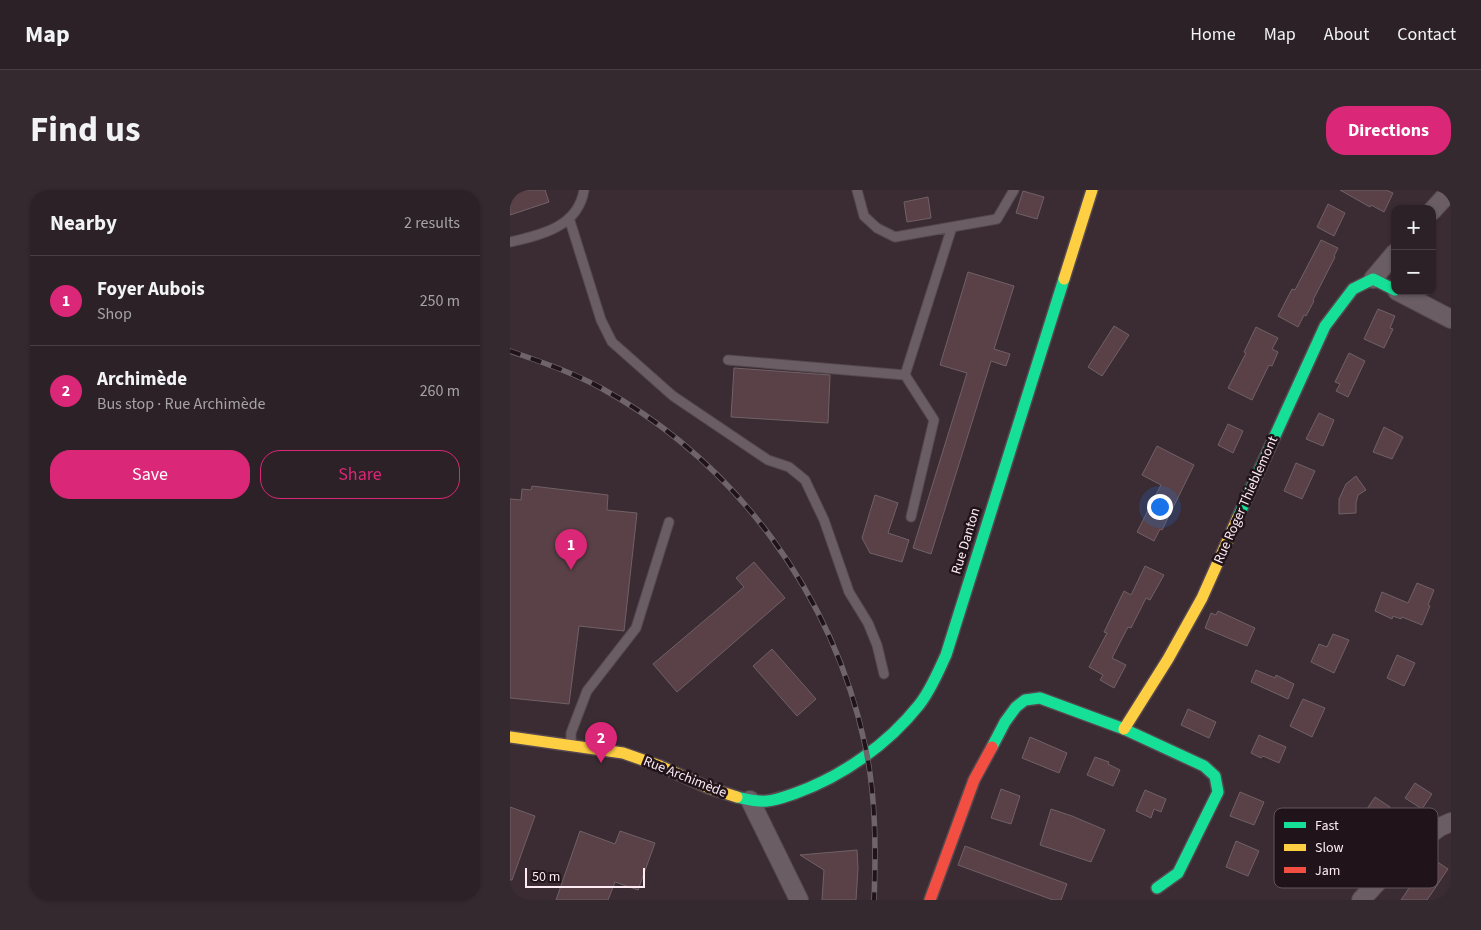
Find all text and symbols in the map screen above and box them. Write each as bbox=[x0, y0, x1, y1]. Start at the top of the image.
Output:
text: Map bbox=[25, 17, 70, 52]
text: Home bbox=[1190, 22, 1236, 47]
text: Map bbox=[1264, 22, 1296, 47]
text: About bbox=[1324, 22, 1369, 47]
text: Contact bbox=[1397, 22, 1456, 47]
text: Find us bbox=[30, 105, 140, 155]
button: Directions bbox=[1326, 106, 1451, 155]
map controls bbox=[1391, 205, 1436, 295]
button: + bbox=[1391, 205, 1436, 250]
text: Nearby bbox=[50, 208, 117, 238]
text: 2 results bbox=[404, 212, 460, 234]
button: − bbox=[1391, 250, 1436, 295]
text: Foyer Aubois bbox=[97, 276, 205, 303]
text: 1 bbox=[62, 290, 70, 312]
text: 250 m bbox=[420, 290, 460, 312]
text: Shop bbox=[97, 303, 132, 325]
text: Archimède bbox=[97, 366, 187, 393]
text: 2 bbox=[62, 380, 70, 402]
text: 260 m bbox=[420, 380, 460, 402]
text: Bus stop · Rue Archimède bbox=[97, 393, 266, 415]
street label: Rue Roger Thieblemont bbox=[1209, 433, 1283, 567]
button: Save bbox=[50, 450, 250, 499]
button: Share bbox=[260, 450, 460, 499]
your location bbox=[1147, 494, 1173, 520]
street label: Rue Danton bbox=[946, 505, 986, 577]
pin: 1 bbox=[555, 529, 587, 570]
pin: 2 bbox=[585, 722, 617, 763]
street label: Rue Archimède bbox=[640, 751, 730, 803]
legend bbox=[1274, 808, 1438, 888]
text: Fast bbox=[1315, 816, 1339, 836]
text: Slow bbox=[1315, 838, 1344, 858]
text: Jam bbox=[1315, 861, 1340, 881]
scale bar bbox=[525, 865, 645, 888]
text: 50 m bbox=[532, 867, 560, 887]

